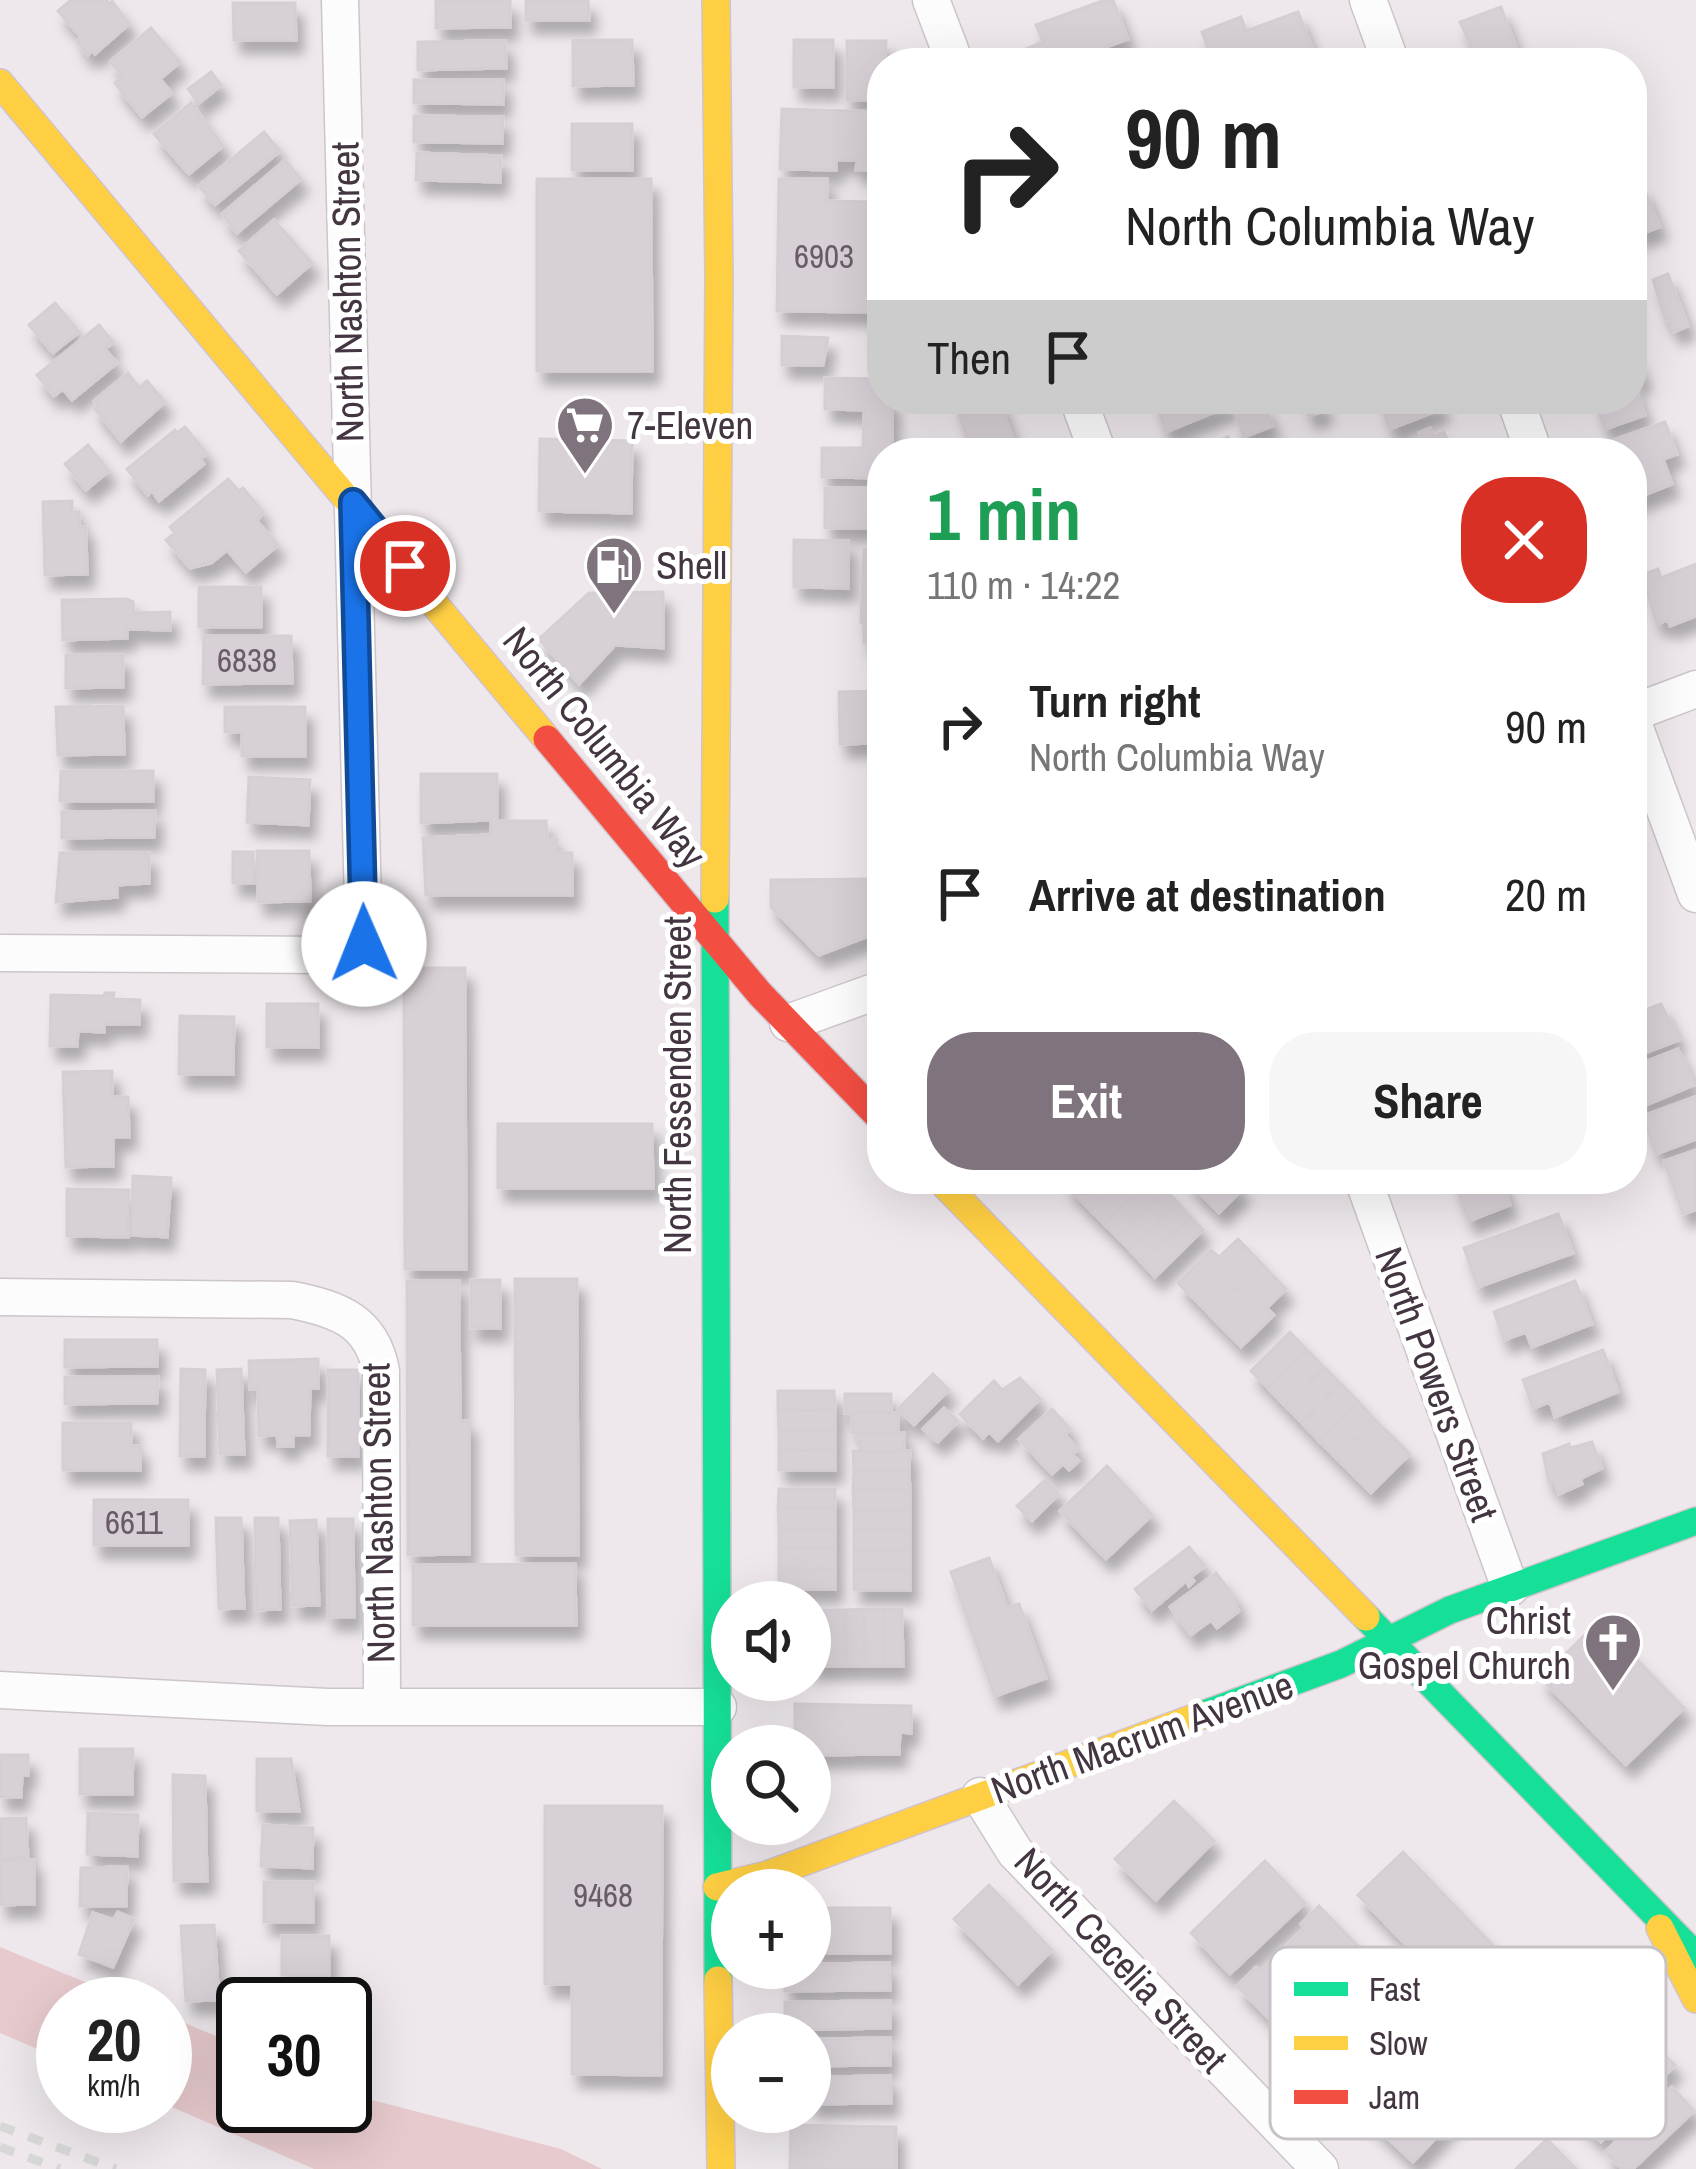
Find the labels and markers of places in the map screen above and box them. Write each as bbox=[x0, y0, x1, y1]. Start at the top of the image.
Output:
supermarket icon: 7-Eleven bbox=[554, 394, 616, 476]
place label: 7-Eleven bbox=[627, 399, 753, 451]
pin bbox=[354, 515, 456, 617]
fuel station icon: Shell bbox=[583, 534, 645, 616]
place label: Shell bbox=[656, 539, 727, 591]
place label: Christ Gospel Church bbox=[1358, 1594, 1571, 1691]
church icon: Christ Gospel Church bbox=[1582, 1611, 1644, 1693]

